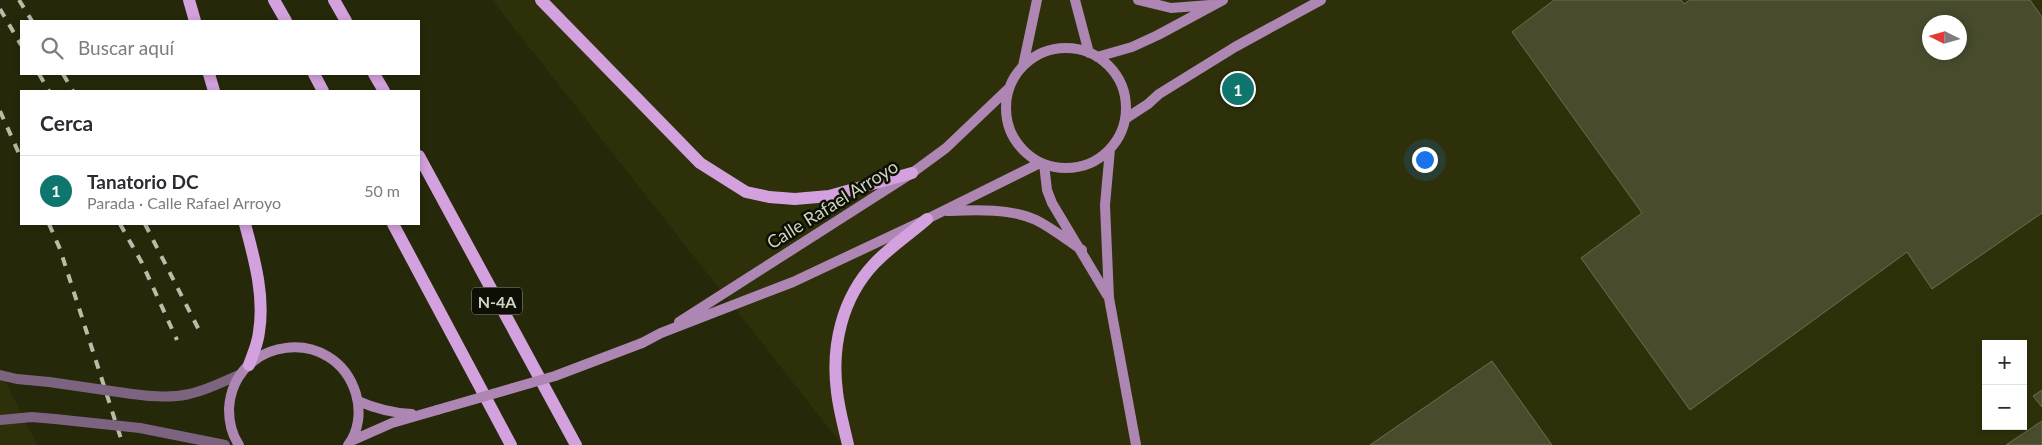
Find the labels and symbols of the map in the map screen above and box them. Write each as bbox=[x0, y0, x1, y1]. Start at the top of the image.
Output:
north arrow bbox=[1922, 15, 1967, 60]
pin: 1 bbox=[1222, 70, 1254, 108]
your location bbox=[1412, 147, 1438, 173]
street label: Calle Rafael Arroyo bbox=[762, 155, 902, 253]
road number: N-4A bbox=[472, 288, 522, 314]

